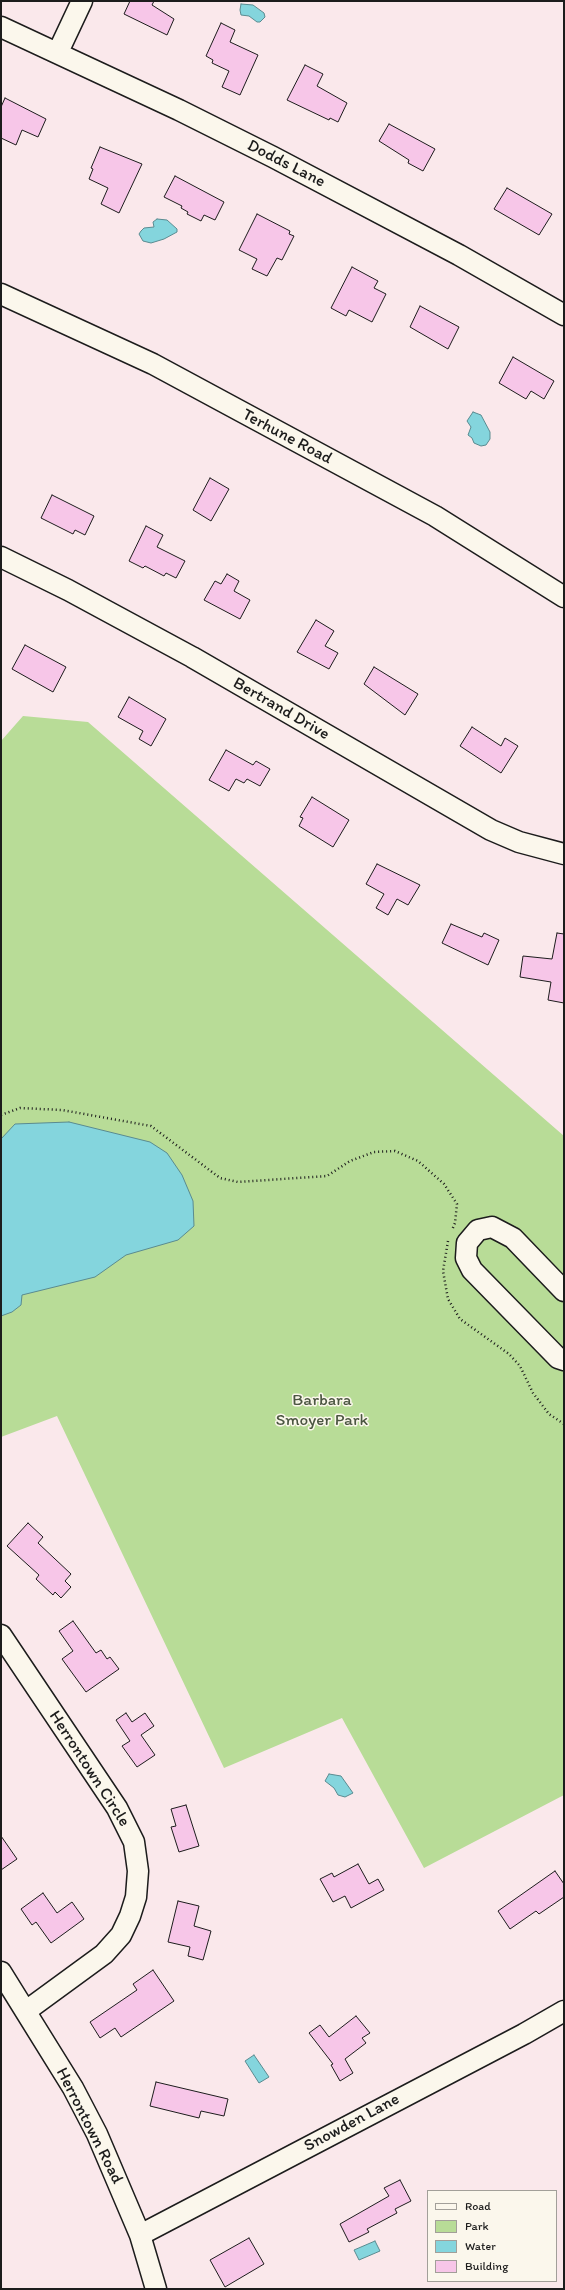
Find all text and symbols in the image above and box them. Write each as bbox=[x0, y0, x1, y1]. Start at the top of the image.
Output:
street label: Dodds Lane bbox=[243, 136, 329, 192]
street label: Terhune Road bbox=[239, 405, 335, 469]
street label: Bertrand Drive bbox=[229, 673, 333, 745]
park label: Barbara Smoyer Park bbox=[276, 1391, 368, 1431]
street label: Herrontown Circle bbox=[44, 1707, 134, 1831]
street label: Herrontown Road bbox=[51, 2064, 127, 2188]
street label: Snowden Lane bbox=[301, 2089, 403, 2157]
legend bbox=[427, 2190, 557, 2282]
text: Road bbox=[465, 2199, 491, 2213]
text: Park bbox=[465, 2219, 489, 2233]
text: Water bbox=[465, 2239, 496, 2253]
text: Building bbox=[465, 2259, 508, 2273]

